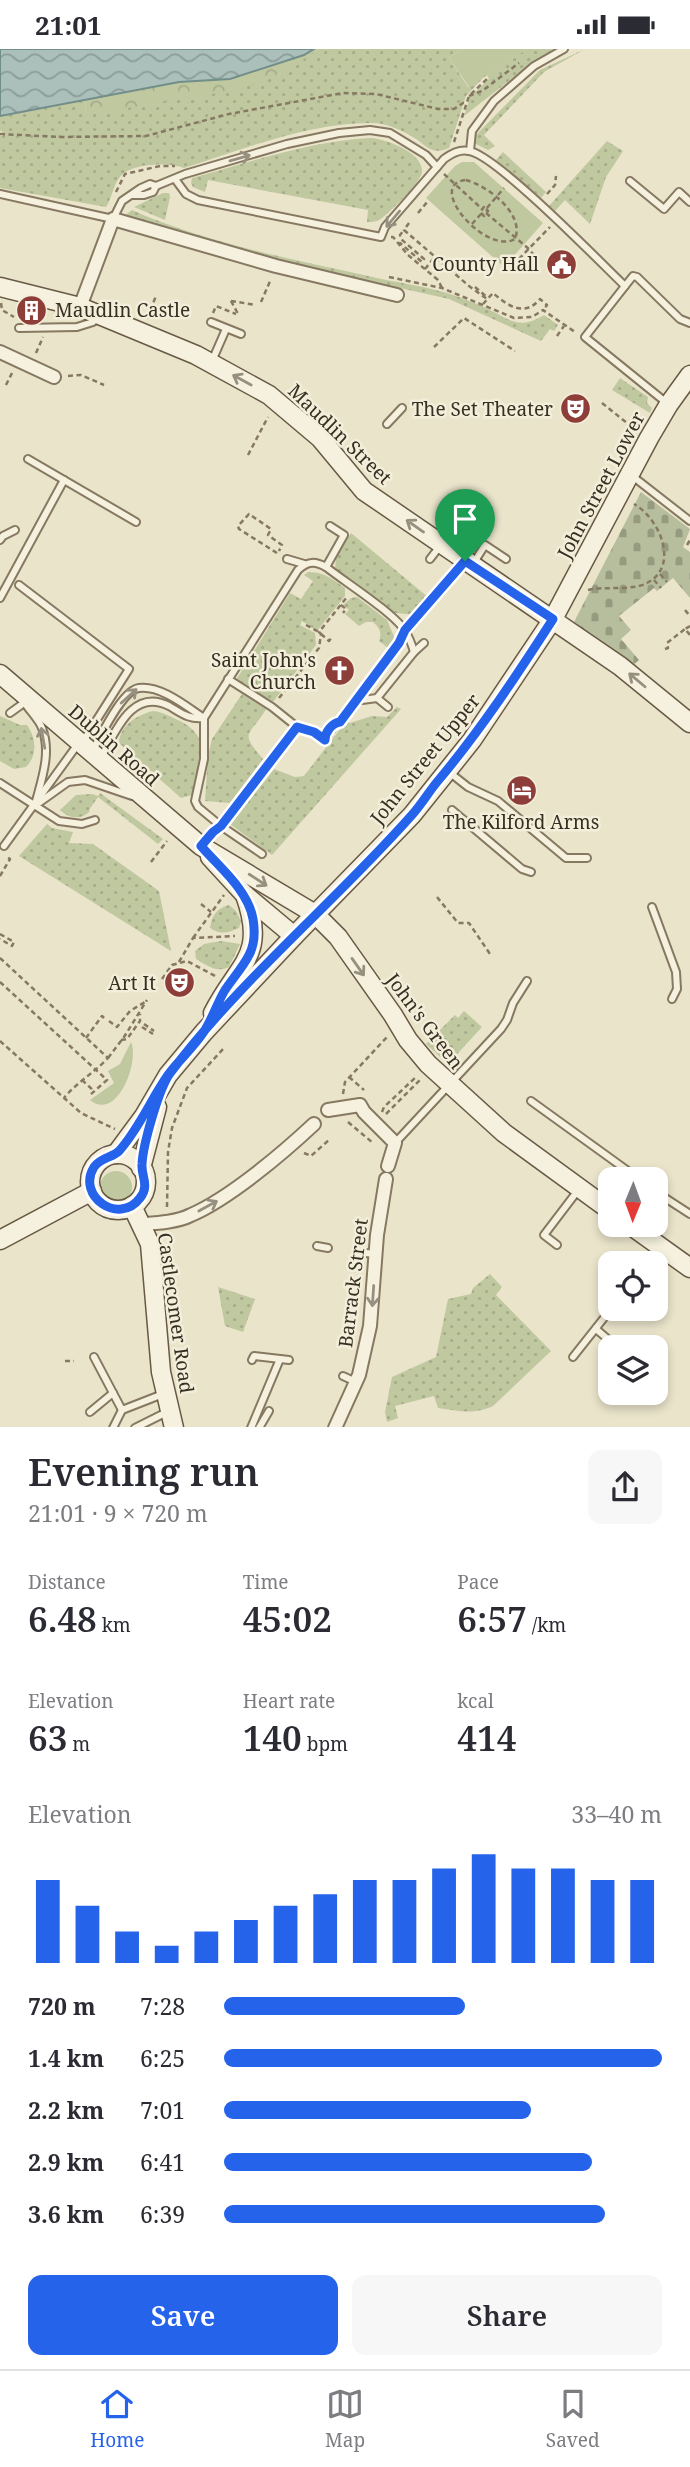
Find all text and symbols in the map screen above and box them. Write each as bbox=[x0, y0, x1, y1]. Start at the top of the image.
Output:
text: 21:01 bbox=[35, 7, 102, 43]
one-way arrow bbox=[229, 150, 251, 163]
one-way arrow bbox=[385, 210, 400, 228]
public building icon: County Hall bbox=[545, 247, 579, 281]
place label: County Hall bbox=[432, 251, 539, 277]
building icon: Maudlin Castle bbox=[15, 293, 49, 327]
place label: Maudlin Castle bbox=[55, 297, 190, 323]
one-way arrow bbox=[233, 373, 253, 387]
street label: Maudlin Street bbox=[283, 378, 398, 490]
theatre icon: The Set Theater bbox=[559, 392, 593, 426]
place label: The Set Theater bbox=[412, 396, 553, 422]
street label: John Street Lower bbox=[551, 407, 651, 564]
pin bbox=[435, 489, 495, 561]
icon: arrive bbox=[446, 500, 484, 538]
one-way arrow bbox=[406, 519, 425, 533]
place label: Saint John's Church bbox=[211, 647, 316, 695]
church icon: Saint John's Church bbox=[322, 654, 356, 688]
one-way arrow bbox=[628, 672, 646, 688]
one-way arrow bbox=[119, 688, 137, 705]
street label: John Street Upper bbox=[364, 688, 486, 831]
street label: Dublin Road bbox=[63, 698, 165, 792]
one-way arrow bbox=[36, 727, 50, 750]
hotel icon: The Kilford Arms bbox=[504, 774, 538, 808]
place label: The Kilford Arms bbox=[443, 809, 599, 835]
one-way arrow bbox=[248, 873, 267, 887]
one-way arrow bbox=[351, 957, 365, 976]
theatre icon: Art It bbox=[162, 966, 196, 1000]
street label: John's Green bbox=[380, 967, 470, 1074]
place label: Art It bbox=[108, 970, 156, 996]
north arrow bbox=[598, 1167, 668, 1237]
map controls bbox=[598, 1167, 668, 1405]
one-way arrow bbox=[197, 1199, 217, 1213]
street label: Barrack Street bbox=[332, 1217, 374, 1349]
street label: Castlecomer Road bbox=[152, 1231, 200, 1395]
button: locate bbox=[598, 1251, 668, 1321]
one-way arrow bbox=[366, 1284, 379, 1307]
button: layers bbox=[598, 1335, 668, 1405]
text: Evening run bbox=[28, 1445, 259, 1497]
button: share bbox=[588, 1450, 662, 1524]
text: 21:01 · 9 × 720 m bbox=[28, 1497, 208, 1529]
text: Distance bbox=[28, 1569, 106, 1595]
text: Time bbox=[243, 1569, 289, 1595]
text: Pace bbox=[457, 1569, 499, 1595]
text: 6.48 bbox=[28, 1595, 97, 1642]
text: 45:02 bbox=[243, 1595, 332, 1642]
text: 6:57 bbox=[457, 1595, 527, 1642]
text: km bbox=[97, 1612, 131, 1638]
text: /km bbox=[527, 1612, 566, 1638]
text: Elevation bbox=[28, 1688, 114, 1714]
text: Heart rate bbox=[243, 1688, 335, 1714]
text: kcal bbox=[457, 1688, 494, 1714]
text: 63 bbox=[28, 1714, 67, 1761]
text: 140 bbox=[243, 1714, 302, 1761]
text: 414 bbox=[457, 1714, 516, 1761]
text: m bbox=[67, 1731, 90, 1757]
text: bpm bbox=[302, 1731, 348, 1757]
text: Elevation bbox=[28, 1798, 132, 1830]
text: 33–40 m bbox=[571, 1798, 662, 1830]
text: 720 m bbox=[28, 1990, 96, 2022]
text: 7:28 bbox=[140, 1990, 185, 2022]
text: 1.4 km bbox=[28, 2042, 104, 2074]
text: 6:25 bbox=[140, 2042, 185, 2074]
text: 2.2 km bbox=[28, 2094, 104, 2126]
text: 7:01 bbox=[140, 2094, 185, 2126]
text: 2.9 km bbox=[28, 2146, 104, 2178]
text: 6:41 bbox=[140, 2146, 185, 2178]
text: 3.6 km bbox=[28, 2198, 104, 2230]
text: 6:39 bbox=[140, 2198, 185, 2230]
button: Save bbox=[28, 2275, 338, 2355]
button: Share bbox=[352, 2275, 662, 2355]
tab: Home bbox=[90, 2385, 144, 2453]
tab: Map bbox=[325, 2385, 365, 2453]
tab: Saved bbox=[546, 2385, 600, 2453]

